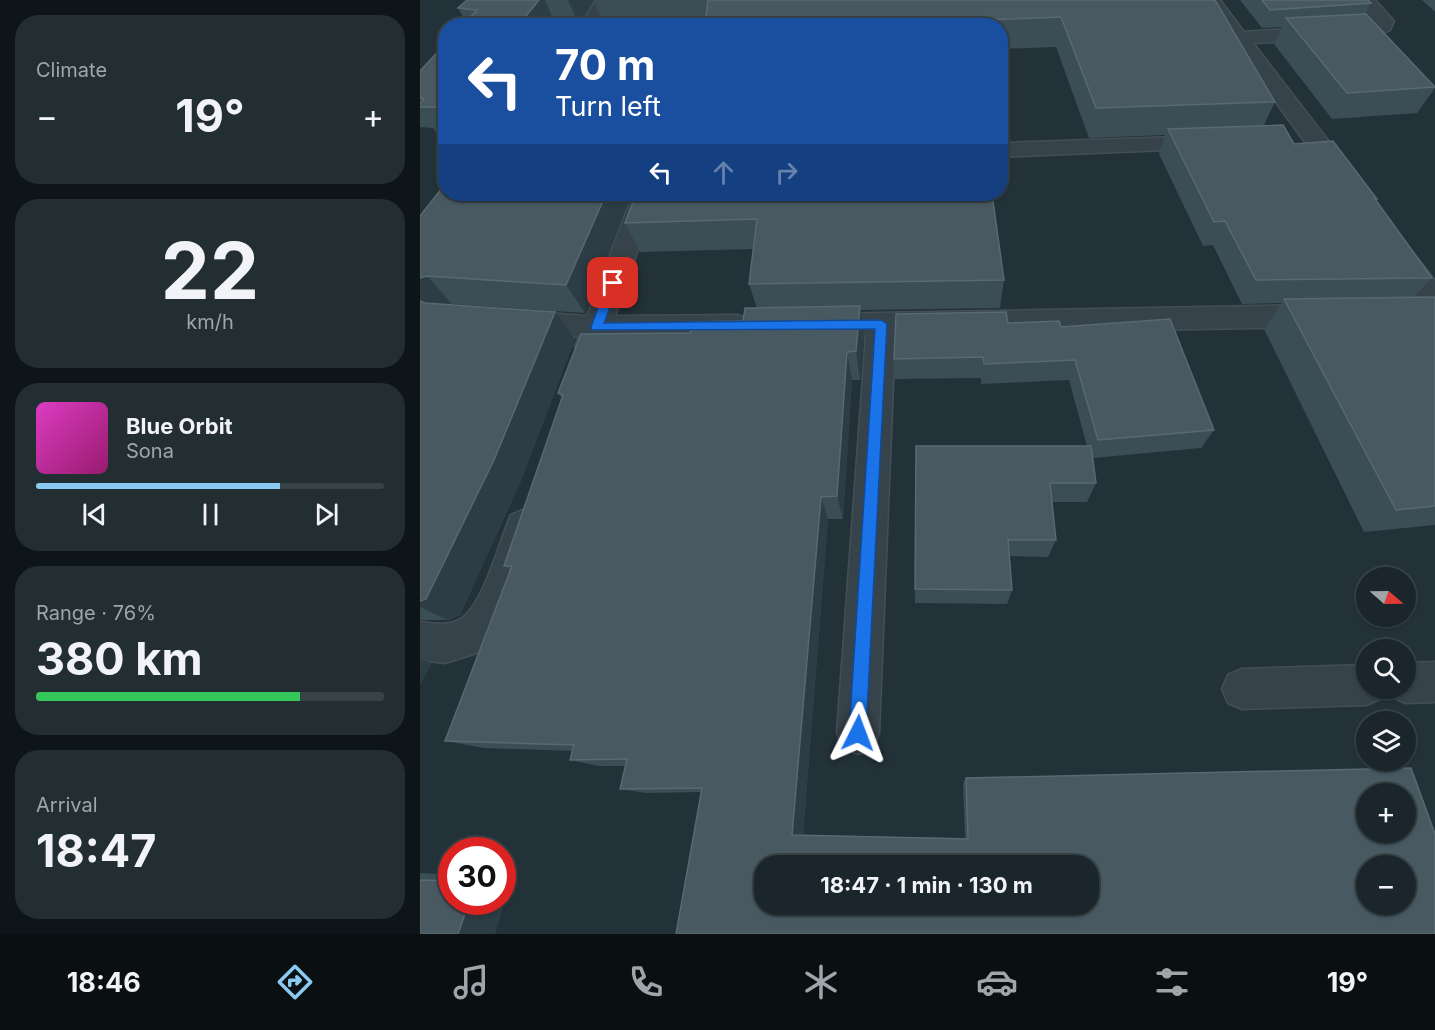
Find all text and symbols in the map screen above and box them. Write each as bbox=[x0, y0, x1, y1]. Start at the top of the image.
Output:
text: 70 m bbox=[555, 39, 655, 90]
icon: left bbox=[456, 42, 534, 120]
text: Climate bbox=[36, 58, 107, 82]
text: 19° bbox=[175, 88, 245, 143]
text: Turn left bbox=[555, 90, 661, 123]
text: − bbox=[36, 96, 58, 136]
text: + bbox=[362, 96, 384, 136]
icon: left bbox=[644, 156, 677, 189]
icon: ahead bbox=[707, 156, 740, 189]
icon: right bbox=[770, 156, 803, 189]
text: 22 bbox=[161, 223, 259, 318]
pin bbox=[587, 257, 638, 308]
icon: arrive bbox=[596, 266, 629, 299]
text: km/h bbox=[186, 310, 234, 334]
text: Blue Orbit bbox=[126, 413, 233, 439]
text: Sona bbox=[126, 439, 174, 463]
icon: previous bbox=[78, 498, 111, 531]
icon: pause bbox=[194, 498, 227, 531]
icon: next bbox=[310, 498, 343, 531]
north arrow bbox=[1356, 567, 1416, 627]
map controls bbox=[1356, 567, 1416, 915]
text: Range · 76% bbox=[36, 601, 156, 625]
text: 380 km bbox=[36, 631, 203, 686]
button: search bbox=[1356, 639, 1416, 699]
position arrow bbox=[826, 701, 890, 765]
button: layers bbox=[1356, 711, 1416, 771]
button: + bbox=[1356, 783, 1416, 843]
text: Arrival bbox=[36, 793, 98, 817]
text: 18:47 bbox=[36, 823, 156, 878]
speed limit sign: 30 bbox=[438, 837, 516, 915]
button: − bbox=[1356, 855, 1416, 915]
text: 18:47 · 1 min · 130 m bbox=[820, 872, 1033, 898]
icon: directions bbox=[274, 961, 316, 1003]
icon: music bbox=[450, 961, 492, 1003]
icon: phone bbox=[625, 961, 667, 1003]
icon: climate bbox=[800, 961, 842, 1003]
icon: car bbox=[976, 961, 1018, 1003]
icon: filters bbox=[1151, 961, 1193, 1003]
text: 18:46 bbox=[67, 966, 141, 999]
text: 19° bbox=[1327, 966, 1368, 999]

